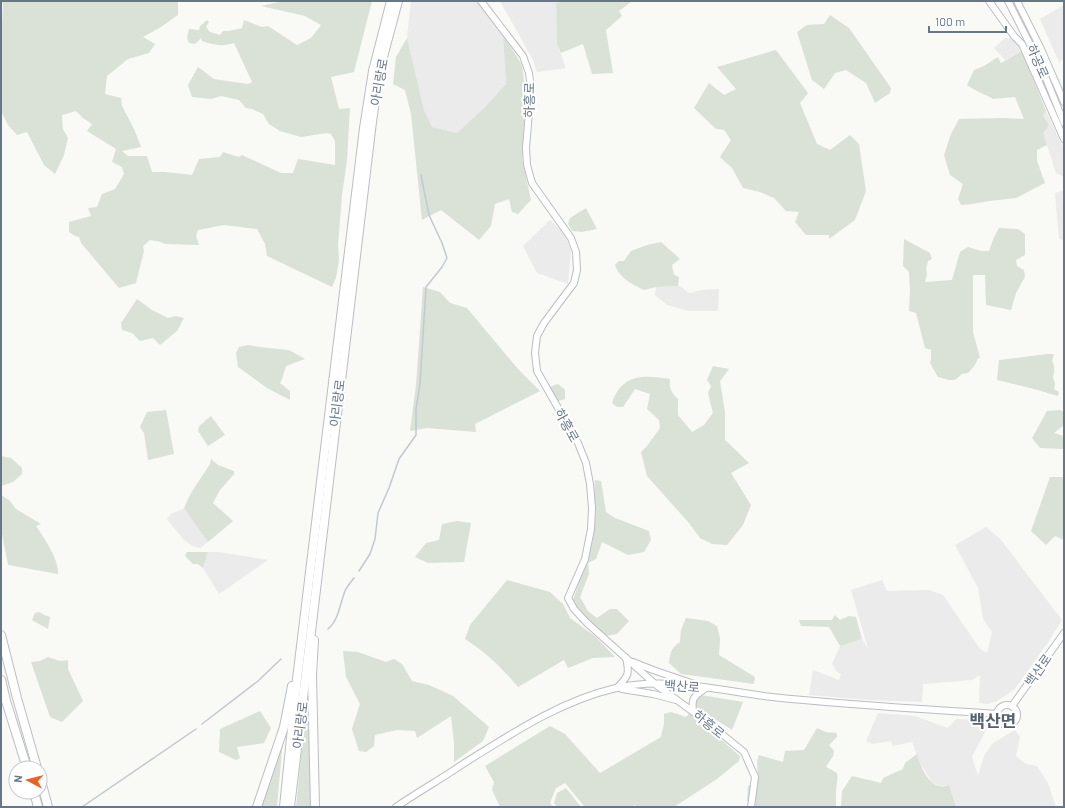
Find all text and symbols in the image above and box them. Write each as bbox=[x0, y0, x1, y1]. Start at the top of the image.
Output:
scale bar bbox=[929, 8, 1006, 34]
text: 100 m bbox=[935, 14, 965, 28]
street label: 하공로 bbox=[1023, 41, 1053, 81]
street label: 아리랑로 bbox=[367, 57, 391, 107]
street label: 하흥로 bbox=[521, 82, 537, 118]
street label: 아리랑로 bbox=[326, 378, 348, 428]
street label: 하흥로 bbox=[551, 405, 583, 445]
street label: 백산로 bbox=[1021, 651, 1055, 689]
street label: 백산로 bbox=[664, 677, 700, 695]
street label: 아리랑로 bbox=[289, 700, 311, 750]
street label: 하흥로 bbox=[690, 706, 728, 742]
district label: 백산면 bbox=[970, 710, 1016, 730]
north arrow bbox=[8, 760, 48, 800]
text: N bbox=[11, 774, 24, 783]

